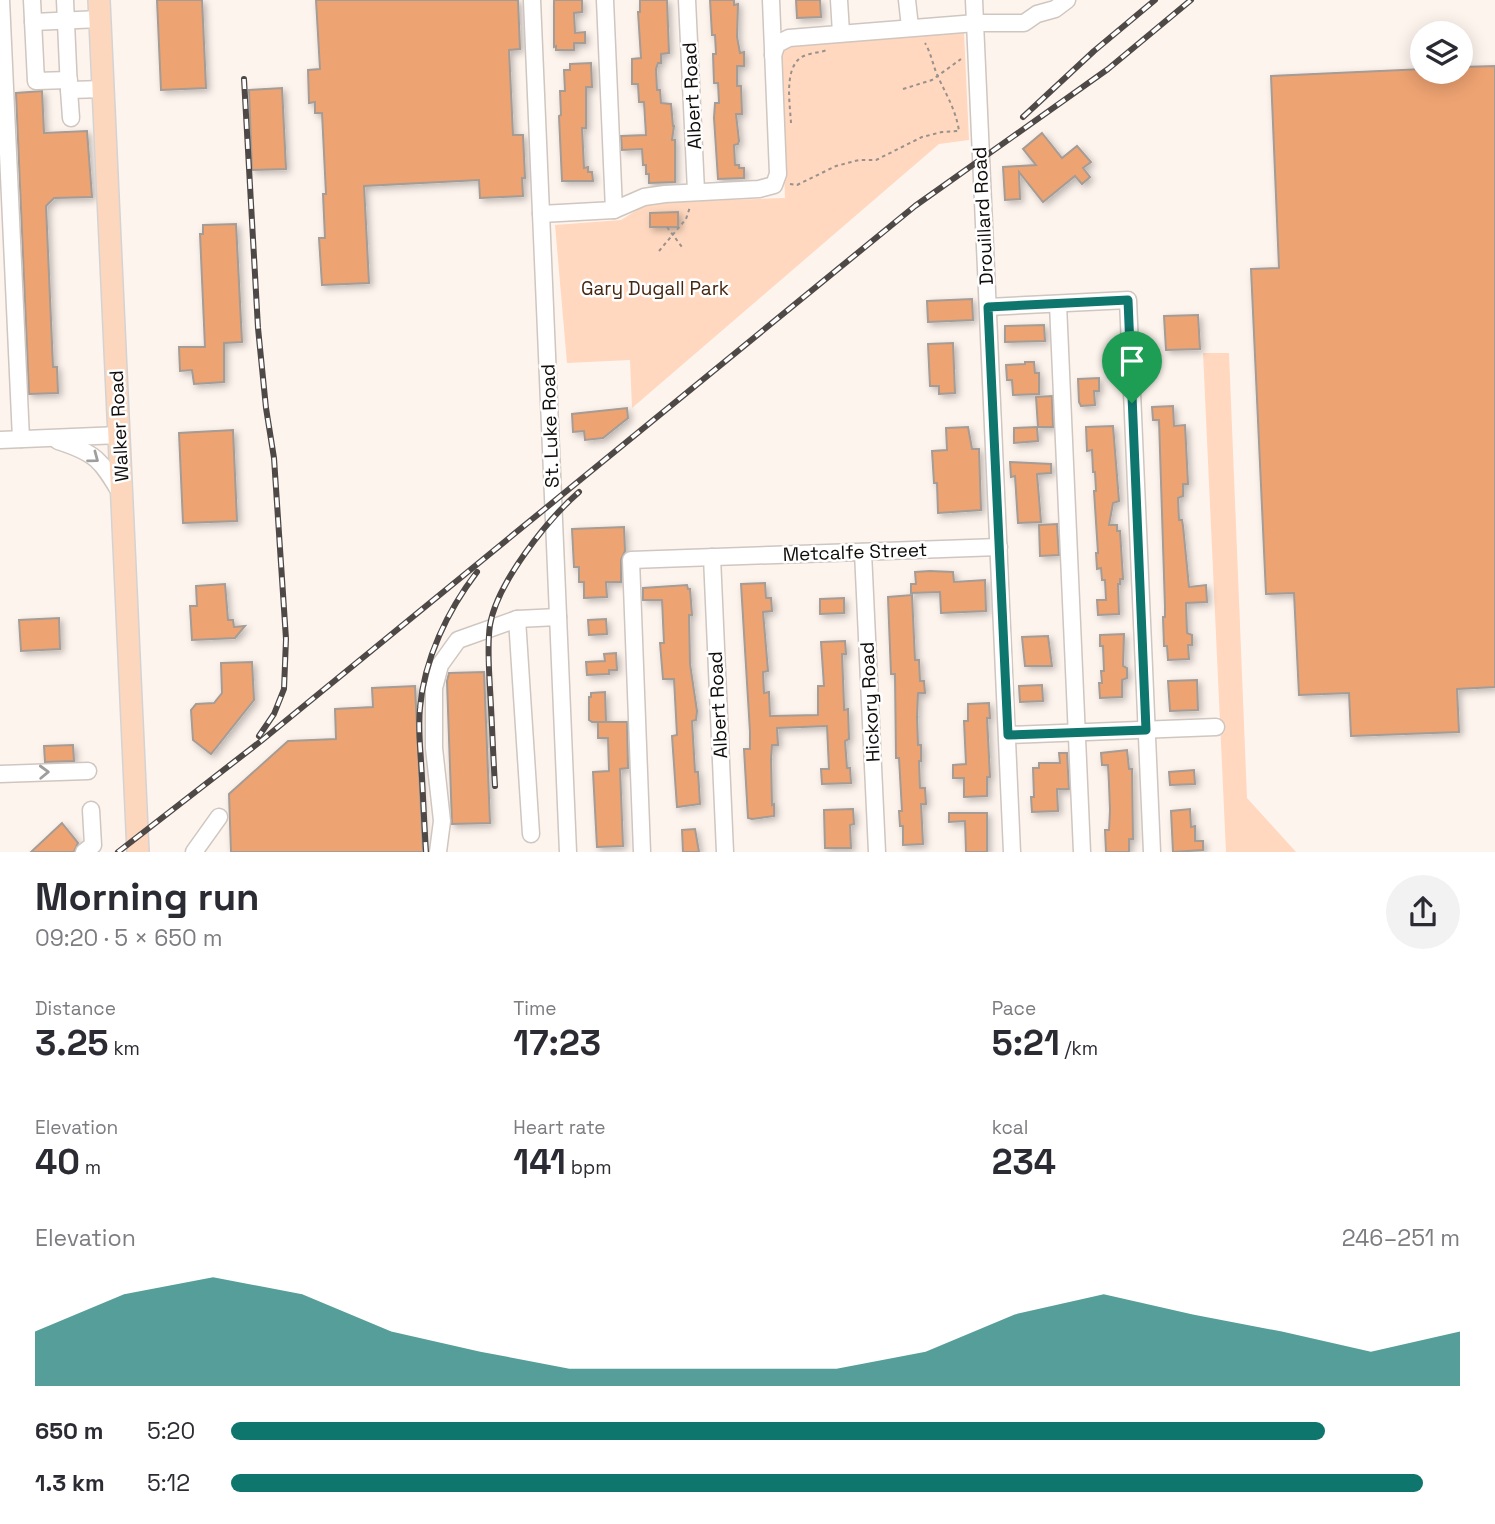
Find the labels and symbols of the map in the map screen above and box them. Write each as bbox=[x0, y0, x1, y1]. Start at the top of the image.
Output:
street label: Albert Road bbox=[677, 42, 707, 150]
street label: Drouillard Road bbox=[967, 146, 999, 286]
park label: Gary Dugall Park bbox=[581, 276, 729, 301]
pin bbox=[1102, 331, 1162, 403]
street label: St. Luke Road bbox=[535, 364, 565, 488]
street label: Walker Road bbox=[104, 370, 134, 482]
one-way arrow bbox=[86, 450, 99, 462]
street label: Metcalfe Street bbox=[782, 537, 928, 567]
street label: Hickory Road bbox=[854, 641, 886, 763]
street label: Albert Road bbox=[703, 651, 733, 759]
one-way arrow bbox=[39, 765, 50, 780]

